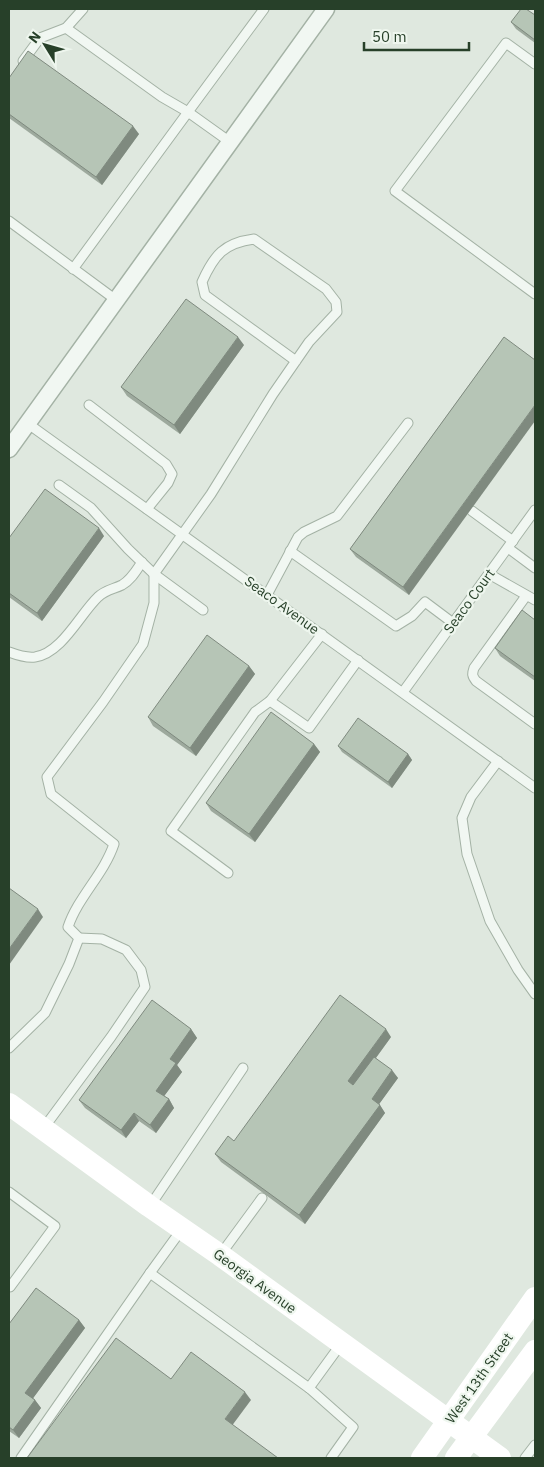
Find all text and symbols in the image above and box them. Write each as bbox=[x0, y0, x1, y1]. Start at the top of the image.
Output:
north arrow bbox=[20, 20, 70, 70]
scale bar bbox=[364, 20, 469, 52]
text: 50 m bbox=[372, 27, 407, 46]
text: N bbox=[24, 28, 45, 47]
street label: Seaco Court bbox=[439, 565, 499, 637]
street label: Seaco Avenue bbox=[241, 572, 323, 638]
street label: Georgia Avenue bbox=[210, 1245, 300, 1317]
street label: West 13th Street bbox=[441, 1329, 517, 1427]

